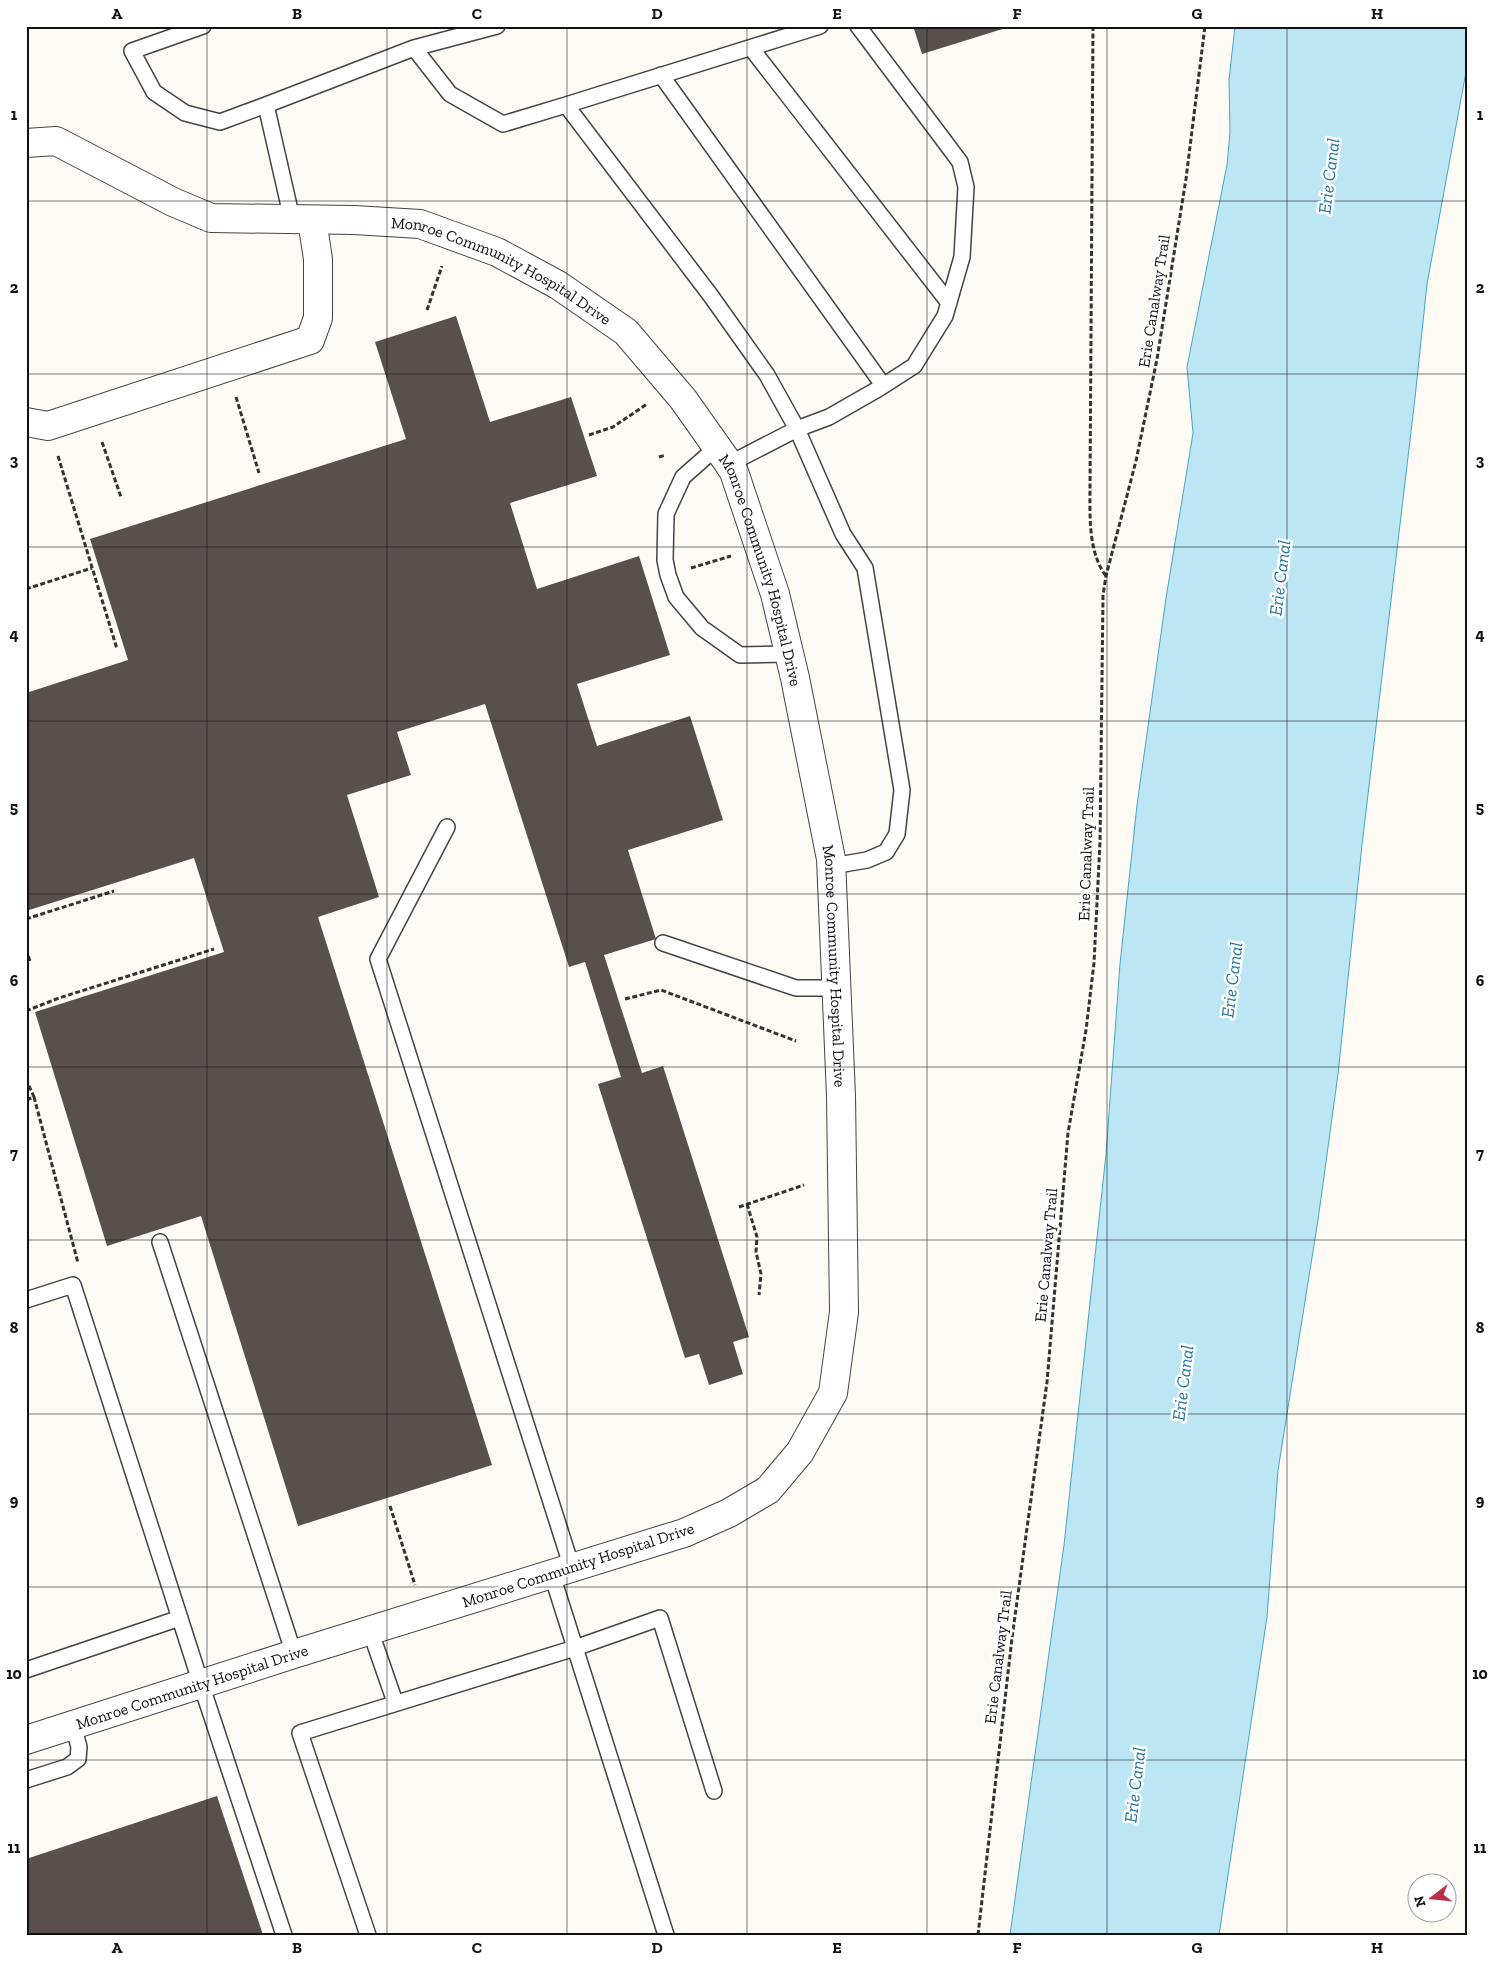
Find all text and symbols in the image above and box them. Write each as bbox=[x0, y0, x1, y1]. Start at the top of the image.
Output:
text: A bbox=[112, 4, 123, 23]
text: B bbox=[292, 4, 302, 23]
text: C bbox=[472, 4, 482, 23]
text: D bbox=[651, 4, 663, 23]
text: E bbox=[832, 4, 842, 23]
text: F bbox=[1012, 4, 1022, 23]
text: G bbox=[1192, 4, 1203, 23]
text: H bbox=[1371, 4, 1383, 23]
text: 1 bbox=[11, 105, 18, 124]
text: 1 bbox=[1477, 105, 1484, 124]
water label: Erie Canal bbox=[1313, 137, 1345, 215]
street label: Monroe Community Hospital Drive bbox=[391, 213, 615, 329]
street label: Erie Canalway Trail bbox=[1134, 233, 1174, 369]
text: 2 bbox=[10, 278, 19, 297]
text: 2 bbox=[1476, 278, 1485, 297]
street label: Monroe Community Hospital Drive bbox=[715, 450, 806, 688]
text: 3 bbox=[10, 451, 19, 470]
text: 3 bbox=[1476, 451, 1485, 470]
water label: Erie Canal bbox=[1264, 539, 1296, 617]
text: 4 bbox=[9, 625, 19, 644]
text: 4 bbox=[1475, 625, 1485, 644]
street label: Erie Canalway Trail bbox=[1074, 786, 1098, 922]
text: 5 bbox=[10, 798, 18, 817]
text: 5 bbox=[1476, 798, 1484, 817]
street label: Monroe Community Hospital Drive bbox=[819, 843, 850, 1088]
water label: Erie Canal bbox=[1216, 941, 1248, 1019]
text: 6 bbox=[10, 971, 19, 990]
text: 6 bbox=[1476, 971, 1485, 990]
text: 7 bbox=[10, 1144, 18, 1163]
text: 7 bbox=[1476, 1144, 1484, 1163]
street label: Erie Canalway Trail bbox=[1031, 1187, 1061, 1323]
text: 8 bbox=[10, 1318, 19, 1337]
text: 8 bbox=[1476, 1318, 1485, 1337]
water label: Erie Canal bbox=[1167, 1344, 1199, 1422]
text: 9 bbox=[10, 1491, 19, 1510]
text: 9 bbox=[1476, 1491, 1485, 1510]
street label: Monroe Community Hospital Drive bbox=[460, 1518, 696, 1612]
street label: Erie Canalway Trail bbox=[980, 1589, 1016, 1725]
street label: Monroe Community Hospital Drive bbox=[74, 1640, 310, 1734]
text: 10 bbox=[6, 1664, 22, 1683]
text: 10 bbox=[1472, 1664, 1488, 1683]
water label: Erie Canal bbox=[1119, 1746, 1151, 1824]
text: 11 bbox=[8, 1838, 21, 1857]
text: 11 bbox=[1474, 1838, 1487, 1857]
north arrow bbox=[1406, 1874, 1456, 1924]
text: N bbox=[1410, 1894, 1430, 1909]
text: A bbox=[112, 1938, 123, 1957]
text: B bbox=[292, 1938, 302, 1957]
text: C bbox=[472, 1938, 482, 1957]
text: D bbox=[651, 1938, 663, 1957]
text: E bbox=[832, 1938, 842, 1957]
text: F bbox=[1012, 1938, 1022, 1957]
text: G bbox=[1192, 1938, 1203, 1957]
text: H bbox=[1371, 1938, 1383, 1957]

